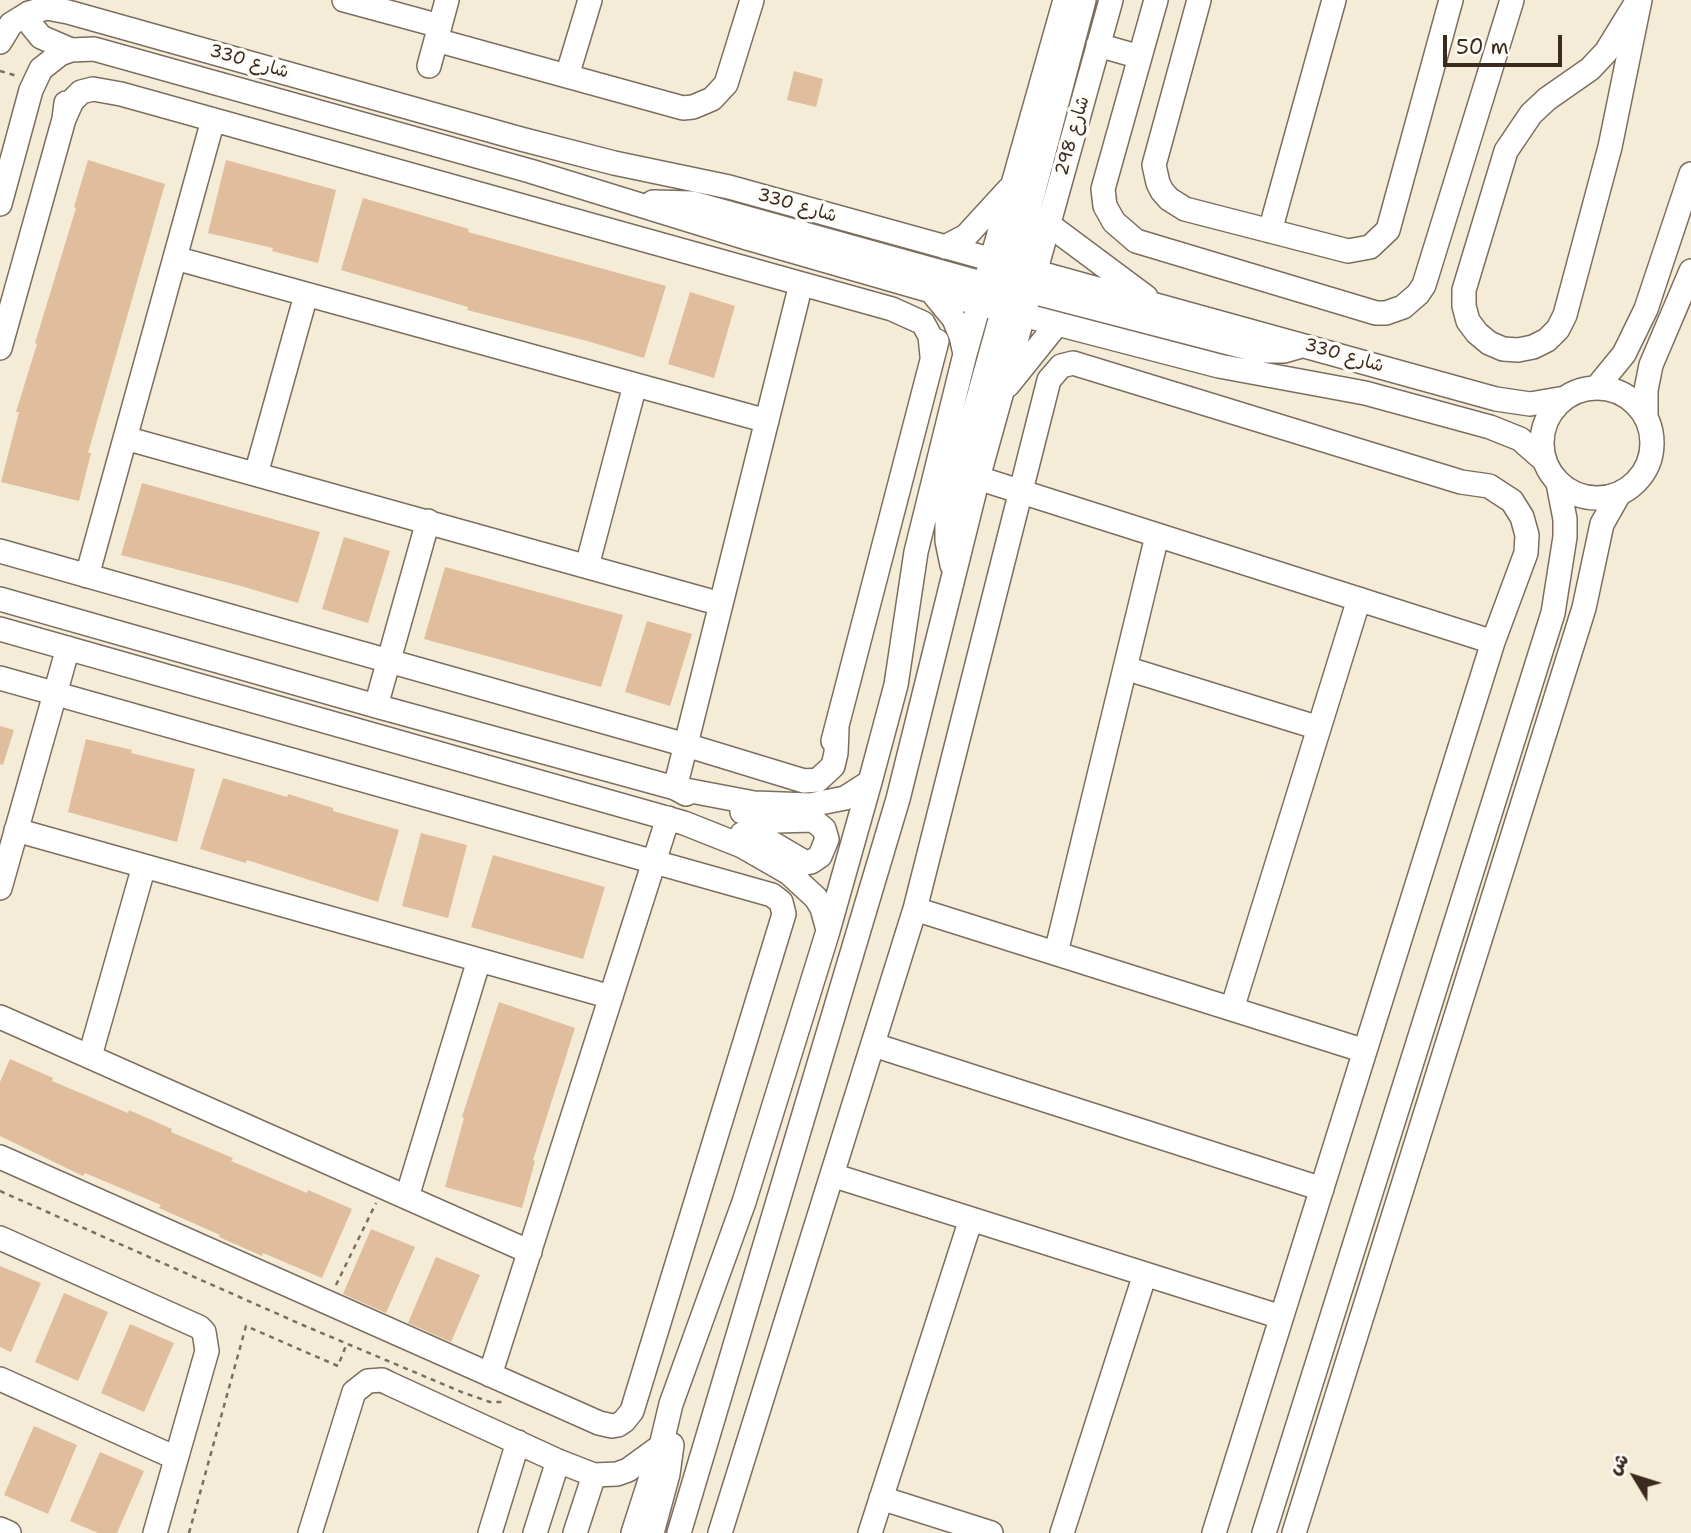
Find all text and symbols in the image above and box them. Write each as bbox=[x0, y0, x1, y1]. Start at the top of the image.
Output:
scale bar bbox=[1446, 21, 1565, 65]
text: 50 m bbox=[1456, 33, 1509, 61]
street label: شارع 330 bbox=[207, 40, 291, 84]
street label: شارع 298 bbox=[1051, 94, 1095, 178]
street label: شارع 330 bbox=[755, 184, 839, 228]
street label: شارع 330 bbox=[1302, 334, 1386, 378]
north arrow bbox=[1600, 1442, 1670, 1512]
text: ش bbox=[1602, 1448, 1634, 1480]

